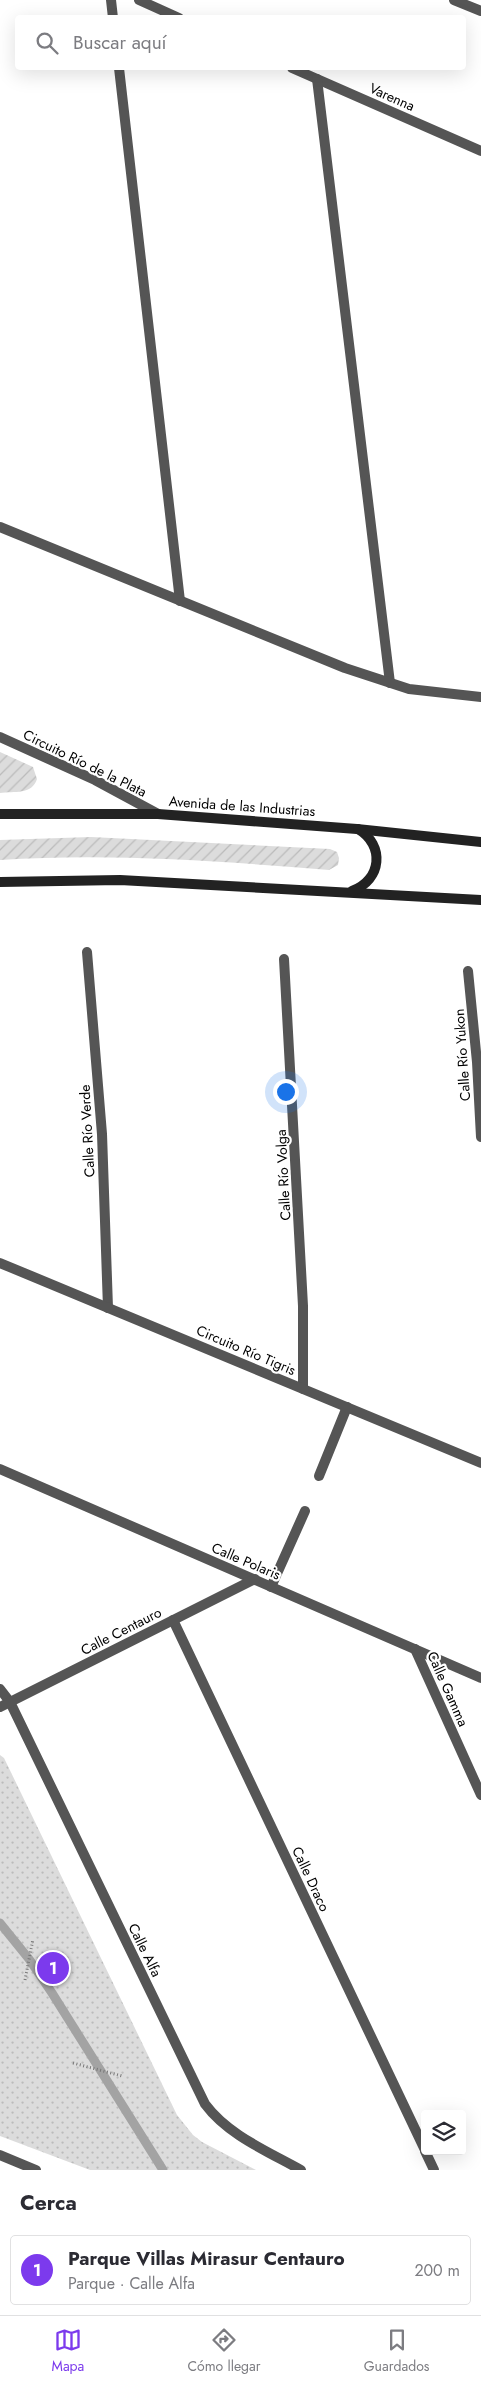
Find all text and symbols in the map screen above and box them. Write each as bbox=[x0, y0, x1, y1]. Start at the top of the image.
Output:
search box bbox=[15, 15, 466, 70]
icon: search bbox=[33, 29, 61, 57]
text: Buscar aquí bbox=[73, 29, 167, 56]
street label: Varenna bbox=[366, 78, 418, 116]
street label: Circuito Río de la Plata bbox=[20, 724, 150, 802]
street label: Avenida de las Industrias bbox=[168, 791, 316, 821]
street label: Calle Río Yukon bbox=[449, 1008, 475, 1102]
your location bbox=[273, 1079, 299, 1105]
street label: Calle Río Verde bbox=[75, 1084, 99, 1178]
street label: Calle Río Volga bbox=[271, 1129, 295, 1221]
street label: Circuito Río Tigris bbox=[193, 1320, 299, 1380]
street label: Calle Polaris bbox=[208, 1538, 284, 1585]
street label: Calle Centauro bbox=[77, 1602, 165, 1660]
street label: Calle Gamma bbox=[423, 1648, 473, 1730]
street label: Calle Draco bbox=[287, 1843, 335, 1915]
street label: Calle Alfa bbox=[123, 1920, 167, 1980]
pin: 1 bbox=[37, 1949, 69, 1987]
map controls bbox=[421, 2110, 466, 2155]
button: layers bbox=[421, 2110, 466, 2155]
text: Cerca bbox=[20, 2188, 77, 2218]
text: Parque Villas Mirasur Centauro bbox=[68, 2245, 345, 2272]
text: 1 bbox=[33, 2259, 41, 2282]
text: 200 m bbox=[414, 2259, 460, 2282]
text: Parque · Calle Alfa bbox=[68, 2272, 195, 2295]
tab: Mapa bbox=[52, 2326, 84, 2376]
tab: Cómo llegar bbox=[187, 2326, 261, 2376]
tab: Guardados bbox=[364, 2326, 429, 2376]

